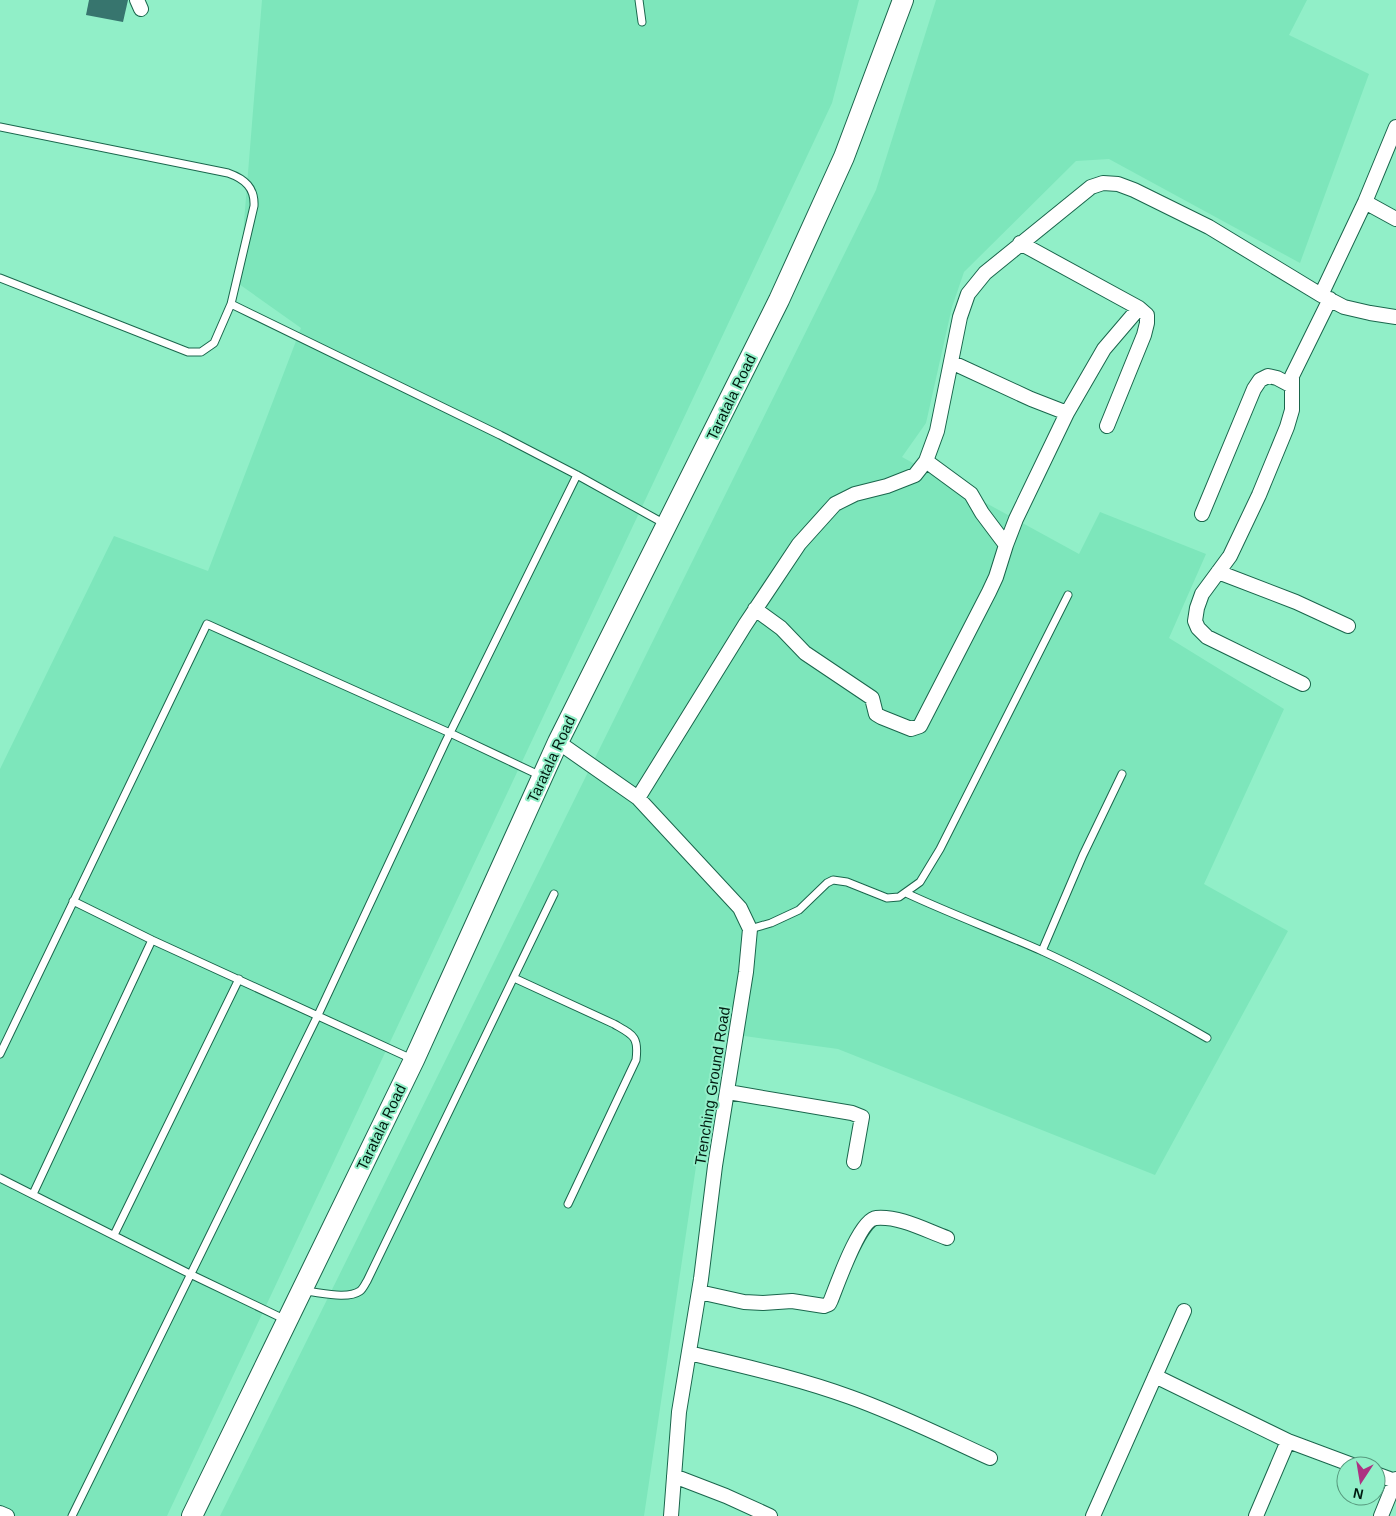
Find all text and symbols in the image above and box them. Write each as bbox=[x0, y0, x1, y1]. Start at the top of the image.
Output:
street label: Taratala Road bbox=[703, 351, 759, 443]
street label: Taratala Road bbox=[524, 713, 578, 805]
street label: Trenching Ground Road bbox=[691, 1005, 733, 1167]
street label: Taratala Road bbox=[353, 1081, 409, 1173]
north arrow bbox=[1336, 1456, 1386, 1506]
text: N bbox=[1352, 1485, 1365, 1503]

